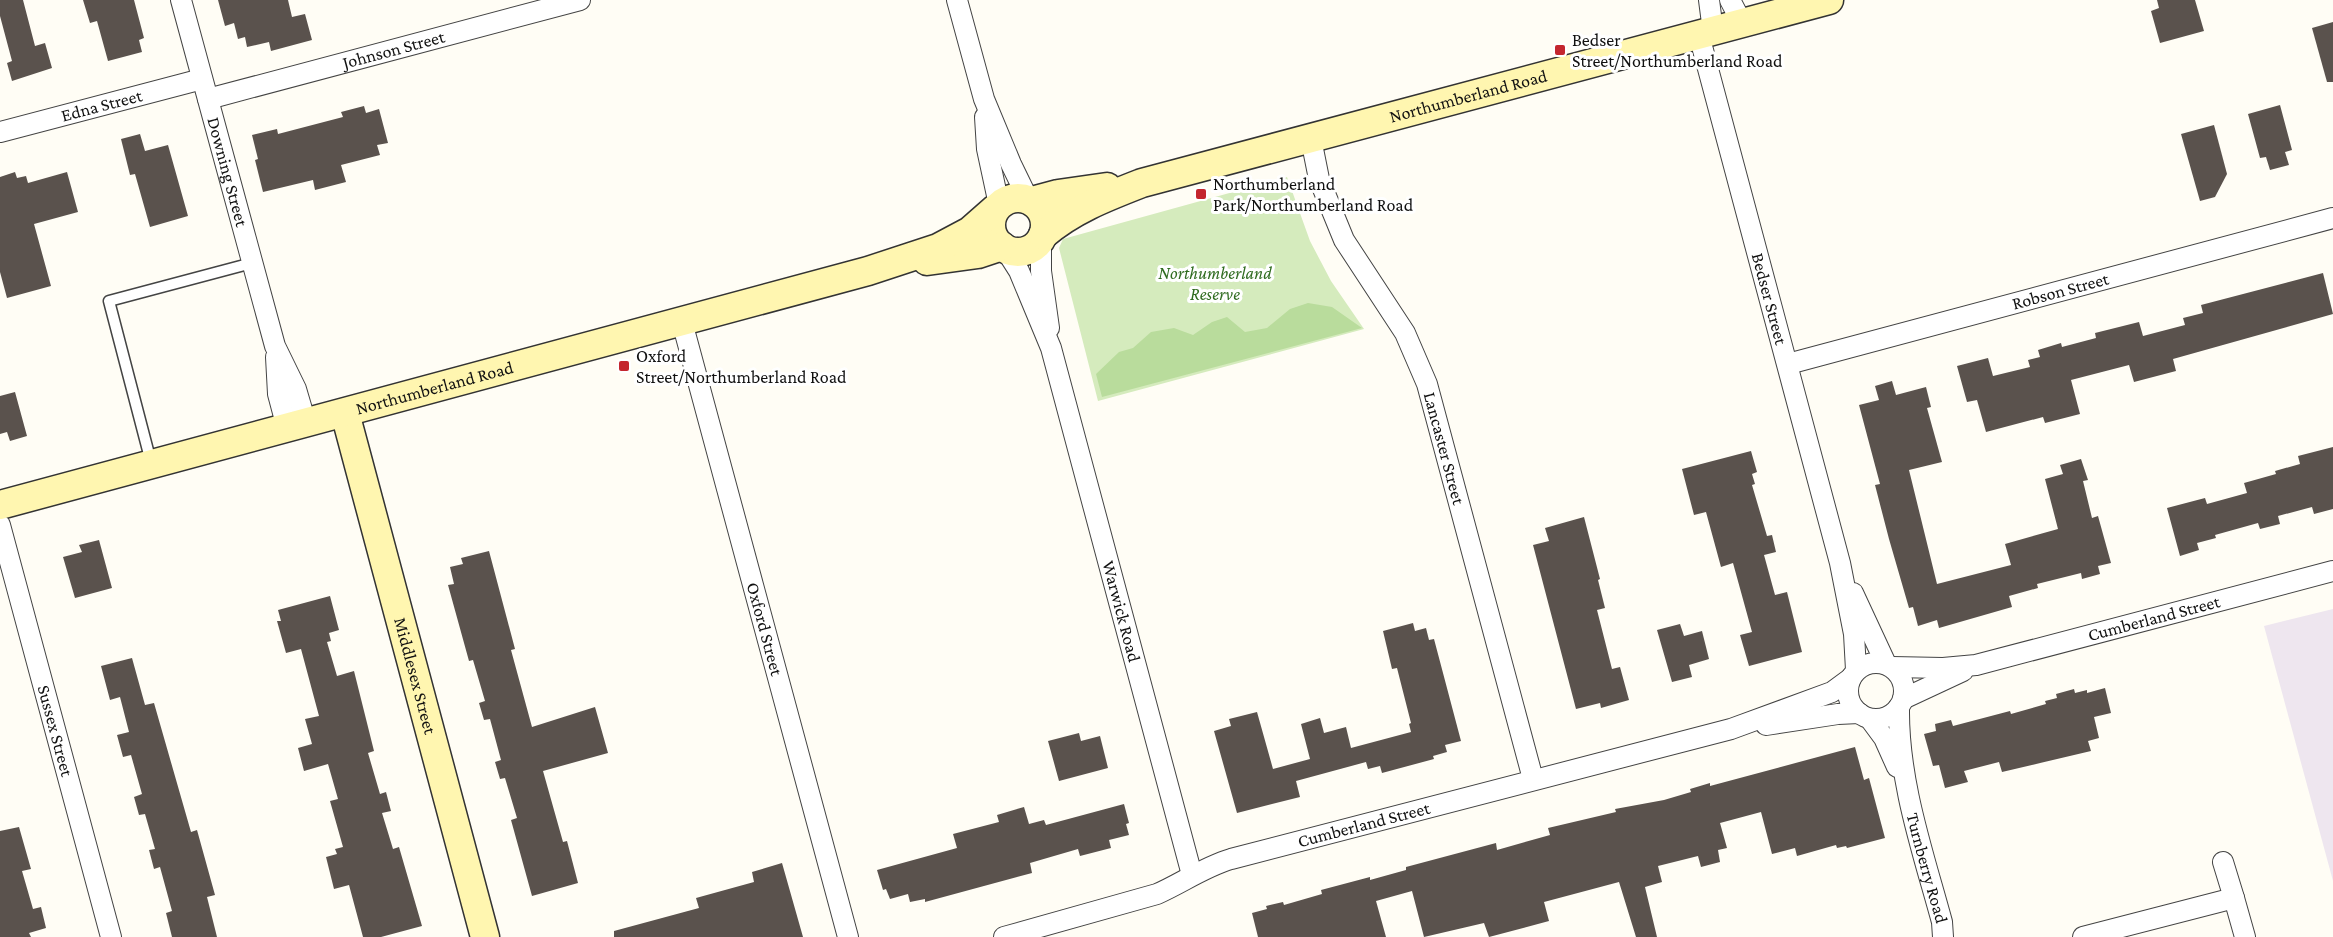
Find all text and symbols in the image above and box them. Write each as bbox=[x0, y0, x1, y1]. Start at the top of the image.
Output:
street label: Johnson Street bbox=[338, 26, 448, 73]
place label: Bedser Street/Northumberland Road bbox=[1572, 30, 1783, 71]
marker: Bedser Street/Northumberland Road bbox=[1553, 43, 1567, 57]
street label: Northumberland Road bbox=[1387, 65, 1550, 127]
street label: Edna Street bbox=[59, 85, 145, 126]
street label: Downing Street bbox=[203, 115, 252, 230]
place label: Northumberland Park/Northumberland Road bbox=[1213, 174, 1414, 215]
marker: Northumberland Park/Northumberland Road bbox=[1194, 187, 1208, 201]
street label: Bedser Street bbox=[1748, 251, 1792, 348]
park label: Northumberland Reserve bbox=[1158, 263, 1272, 304]
street label: Robson Street bbox=[2010, 268, 2112, 314]
place label: Oxford Street/Northumberland Road bbox=[636, 346, 847, 387]
street label: Northumberland Road bbox=[354, 357, 516, 419]
marker: Oxford Street/Northumberland Road bbox=[617, 359, 631, 373]
street label: Lancaster Street bbox=[1420, 390, 1469, 508]
street label: Warwick Road bbox=[1098, 558, 1145, 665]
street label: Oxford Street bbox=[743, 580, 787, 679]
street label: Cumberland Street bbox=[2086, 591, 2223, 645]
street label: Middlesex Street bbox=[390, 615, 441, 737]
street label: Sussex Street bbox=[34, 683, 78, 780]
street label: Cumberland Street bbox=[1295, 797, 1433, 851]
street label: Turnberry Road bbox=[1903, 811, 1952, 926]

